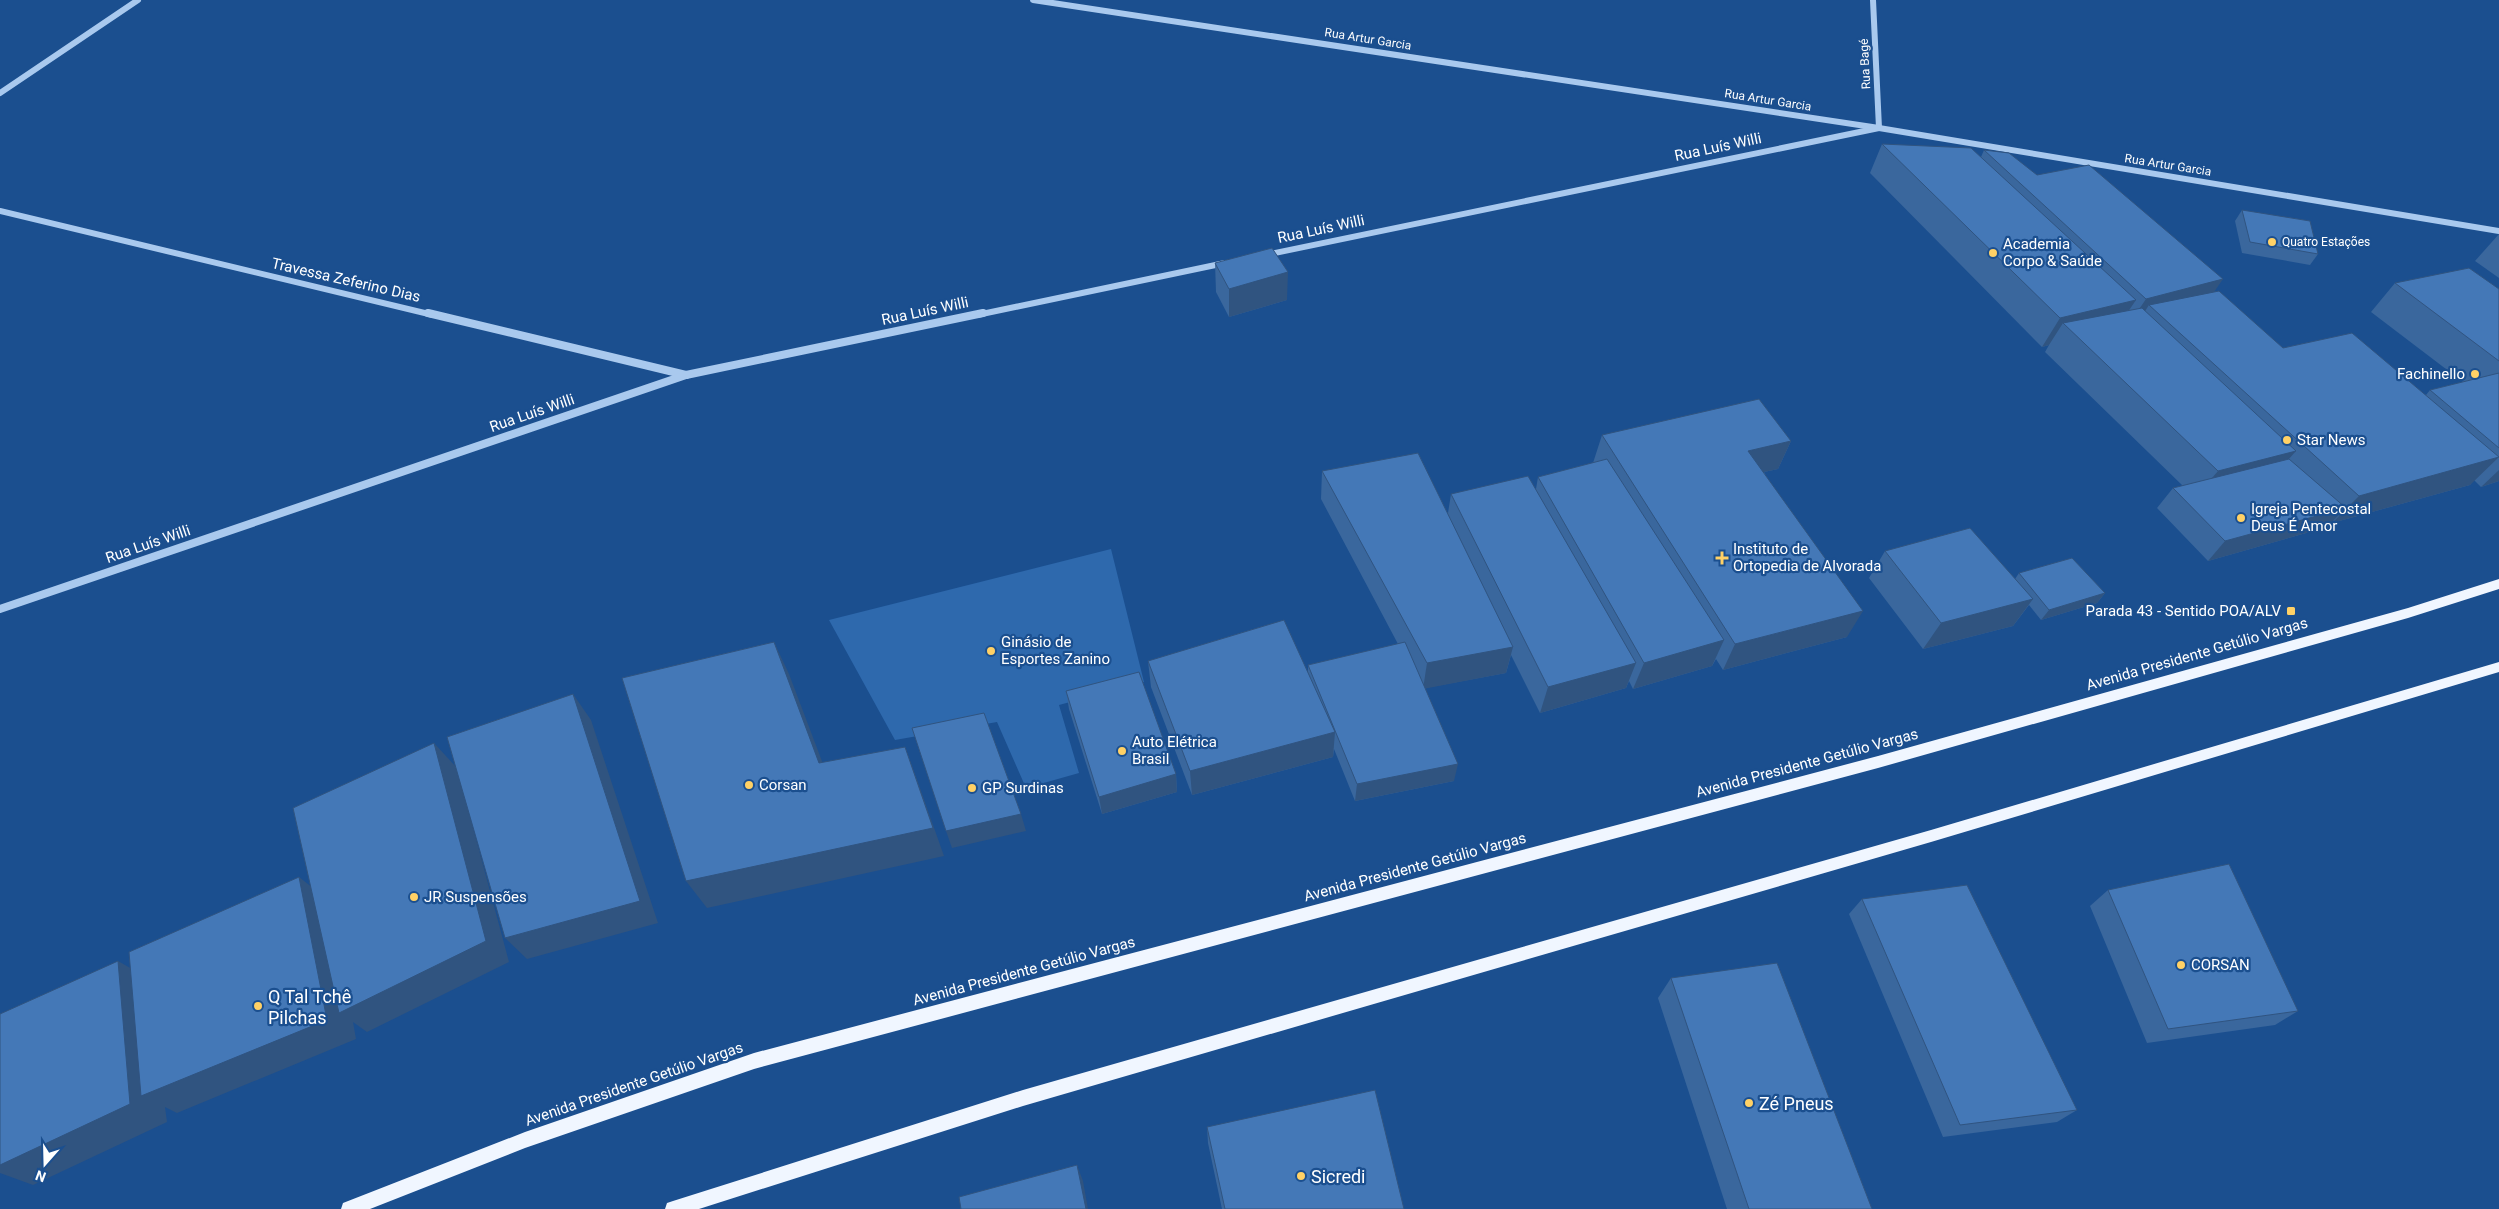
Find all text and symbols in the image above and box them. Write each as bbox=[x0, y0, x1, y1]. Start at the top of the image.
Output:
street label: Rua Artur Garcia bbox=[1324, 25, 1412, 53]
street label: Rua Bagé bbox=[1857, 38, 1873, 90]
street label: Rua Artur Garcia bbox=[1724, 86, 1812, 114]
street label: Rua Luís Willi bbox=[1673, 129, 1763, 165]
street label: Rua Artur Garcia bbox=[2124, 151, 2212, 179]
street label: Rua Luís Willi bbox=[1276, 211, 1366, 247]
place label: Academia Corpo & Saúde bbox=[2003, 235, 2102, 270]
place label: Quatro Estações bbox=[2282, 235, 2370, 249]
marker: Quatro Estações bbox=[2266, 236, 2278, 248]
marker: Academia Corpo & Saúde bbox=[1987, 247, 1999, 259]
street label: Travessa Zeferino Dias bbox=[270, 254, 422, 306]
street label: Rua Luís Willi bbox=[880, 293, 970, 329]
place label: Fachinello bbox=[2397, 365, 2465, 383]
marker: Fachinello bbox=[2469, 368, 2481, 380]
street label: Rua Luís Willi bbox=[487, 390, 577, 436]
place label: Star News bbox=[2297, 431, 2365, 449]
marker: Star News bbox=[2281, 434, 2293, 446]
place label: Igreja Pentecostal Deus É Amor bbox=[2251, 500, 2371, 535]
marker: Igreja Pentecostal Deus É Amor bbox=[2235, 512, 2247, 524]
street label: Rua Luís Willi bbox=[103, 521, 193, 567]
place label: Instituto de Ortopedia de Alvorada bbox=[1733, 540, 1881, 575]
marker: Instituto de Ortopedia de Alvorada bbox=[1715, 551, 1729, 565]
place label: Parada 43 - Sentido POA/ALV bbox=[2086, 602, 2281, 620]
marker: Parada 43 - Sentido POA/ALV bbox=[2285, 605, 2297, 617]
street label: Avenida Presidente Getúlio Vargas bbox=[2084, 614, 2310, 694]
place label: Ginásio de Esportes Zanino bbox=[1001, 633, 1110, 668]
marker: Ginásio de Esportes Zanino bbox=[985, 645, 997, 657]
street label: Avenida Presidente Getúlio Vargas bbox=[1694, 725, 1920, 801]
place label: Auto Elétrica Brasil bbox=[1132, 733, 1217, 768]
marker: Auto Elétrica Brasil bbox=[1116, 745, 1128, 757]
place label: Corsan bbox=[759, 776, 807, 794]
marker: Corsan bbox=[743, 779, 755, 791]
place label: GP Surdinas bbox=[982, 779, 1064, 797]
marker: GP Surdinas bbox=[966, 782, 978, 794]
street label: Avenida Presidente Getúlio Vargas bbox=[1302, 829, 1528, 905]
place label: JR Suspensões bbox=[424, 888, 527, 906]
marker: JR Suspensões bbox=[408, 891, 420, 903]
street label: Avenida Presidente Getúlio Vargas bbox=[911, 933, 1137, 1009]
place label: CORSAN bbox=[2191, 956, 2250, 974]
marker: CORSAN bbox=[2175, 959, 2187, 971]
place label: Q Tal Tchê Pilchas bbox=[268, 986, 351, 1028]
marker: Q Tal Tchê Pilchas bbox=[252, 1000, 264, 1012]
street label: Avenida Presidente Getúlio Vargas bbox=[523, 1038, 745, 1130]
place label: Zé Pneus bbox=[1759, 1093, 1834, 1114]
marker: Zé Pneus bbox=[1743, 1097, 1755, 1109]
north arrow bbox=[20, 1139, 70, 1189]
place label: Sicredi bbox=[1311, 1166, 1366, 1187]
text: N bbox=[33, 1167, 48, 1185]
marker: Sicredi bbox=[1295, 1170, 1307, 1182]

